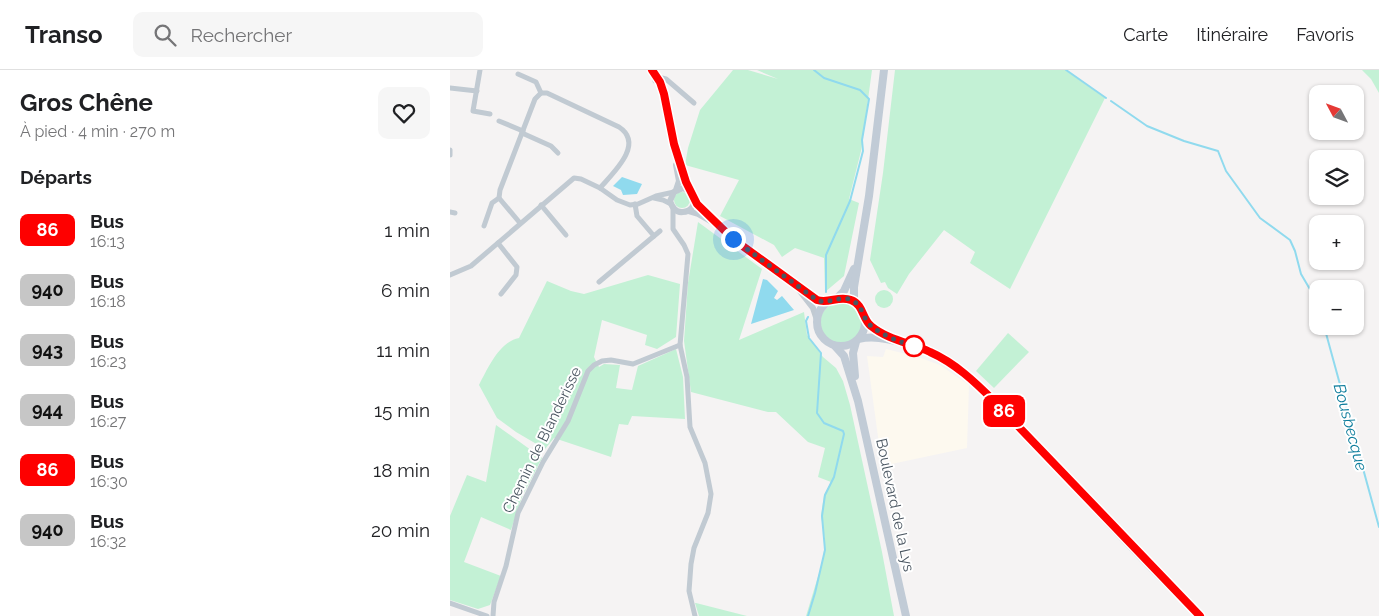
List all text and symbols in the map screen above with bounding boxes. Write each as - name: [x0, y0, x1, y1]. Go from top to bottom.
- search box: [133, 12, 483, 57]
- text: Transo: [25, 20, 103, 49]
- icon: search: [151, 21, 179, 49]
- text: Rechercher: [191, 24, 292, 46]
- text: Carte: [1123, 24, 1168, 45]
- text: Itinéraire: [1196, 24, 1268, 45]
- text: Favoris: [1296, 24, 1354, 45]
- north arrow: [1309, 85, 1364, 140]
- map controls: [1309, 85, 1364, 335]
- button: heart: [378, 87, 430, 139]
- text: Gros Chêne: [20, 88, 153, 117]
- text: À pied · 4 min · 270 m: [20, 122, 175, 141]
- button: layers: [1309, 150, 1364, 205]
- text: Départs: [20, 166, 92, 188]
- text: Bus: [90, 210, 124, 232]
- button: +: [1309, 215, 1364, 270]
- text: 86: [37, 219, 58, 240]
- text: 1 min: [384, 219, 430, 241]
- your location: [721, 227, 746, 252]
- text: 16:13: [90, 232, 125, 251]
- text: Bus: [90, 270, 124, 292]
- text: 940: [32, 279, 63, 300]
- text: 6 min: [381, 279, 430, 301]
- button: −: [1309, 280, 1364, 335]
- text: 16:18: [90, 292, 126, 311]
- text: Bus: [90, 330, 124, 352]
- unlabelled marker: [903, 335, 925, 357]
- text: 943: [32, 339, 63, 360]
- text: 11 min: [376, 339, 430, 361]
- text: 16:23: [90, 352, 126, 371]
- street label: Chemin de Blanderisse: [499, 364, 585, 516]
- water label: Bousbecque: [1330, 381, 1371, 473]
- text: Bus: [90, 390, 124, 412]
- line badge: 86: [982, 395, 1026, 427]
- text: 944: [32, 399, 63, 420]
- text: 15 min: [374, 399, 430, 421]
- text: 86: [993, 400, 1015, 421]
- text: 16:27: [90, 412, 126, 431]
- street label: Boulevard de la Lys: [872, 437, 918, 573]
- text: Bus: [90, 450, 124, 472]
- text: 86: [37, 459, 58, 480]
- text: 18 min: [373, 459, 430, 481]
- text: 16:30: [90, 472, 128, 491]
- text: Bus: [90, 510, 124, 532]
- text: 940: [32, 519, 63, 540]
- text: 20 min: [371, 519, 430, 541]
- text: 16:32: [90, 532, 126, 551]

